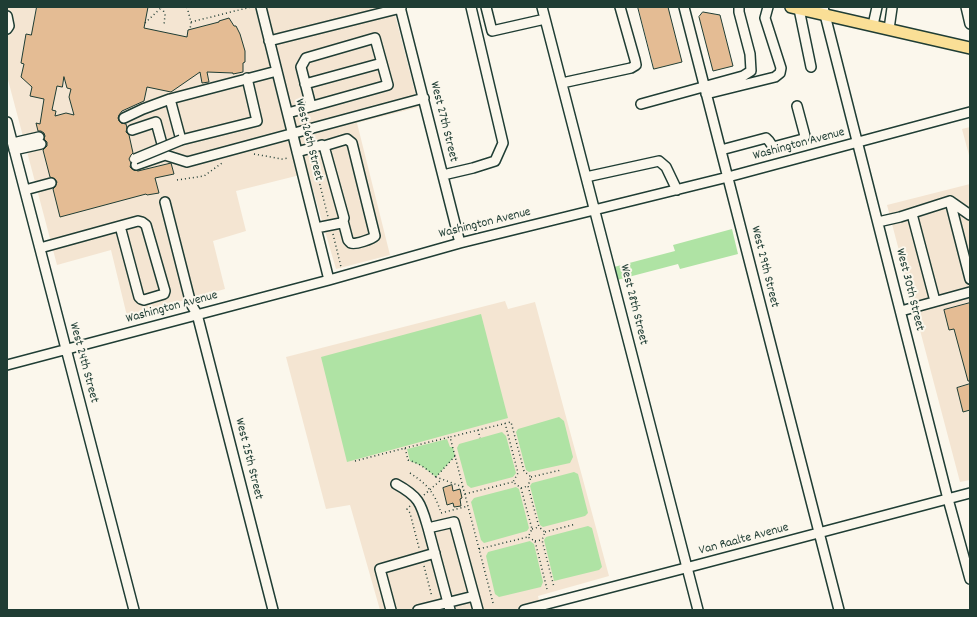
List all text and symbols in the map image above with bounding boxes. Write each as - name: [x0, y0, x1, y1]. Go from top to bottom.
- street label: West 27th Street: [425, 80, 461, 164]
- street label: West 26th Street: [290, 97, 326, 183]
- street label: Washington Avenue: [751, 125, 847, 165]
- street label: Washington Avenue: [437, 205, 533, 243]
- street label: West 29th Street: [746, 225, 782, 309]
- street label: West 30th Street: [891, 247, 927, 333]
- street label: West 28th Street: [615, 263, 651, 347]
- street label: Washington Avenue: [124, 288, 220, 328]
- street label: West 24th Street: [65, 321, 101, 405]
- street label: West 25th Street: [230, 417, 266, 501]
- street label: Van Raalte Avenue: [698, 521, 790, 559]

